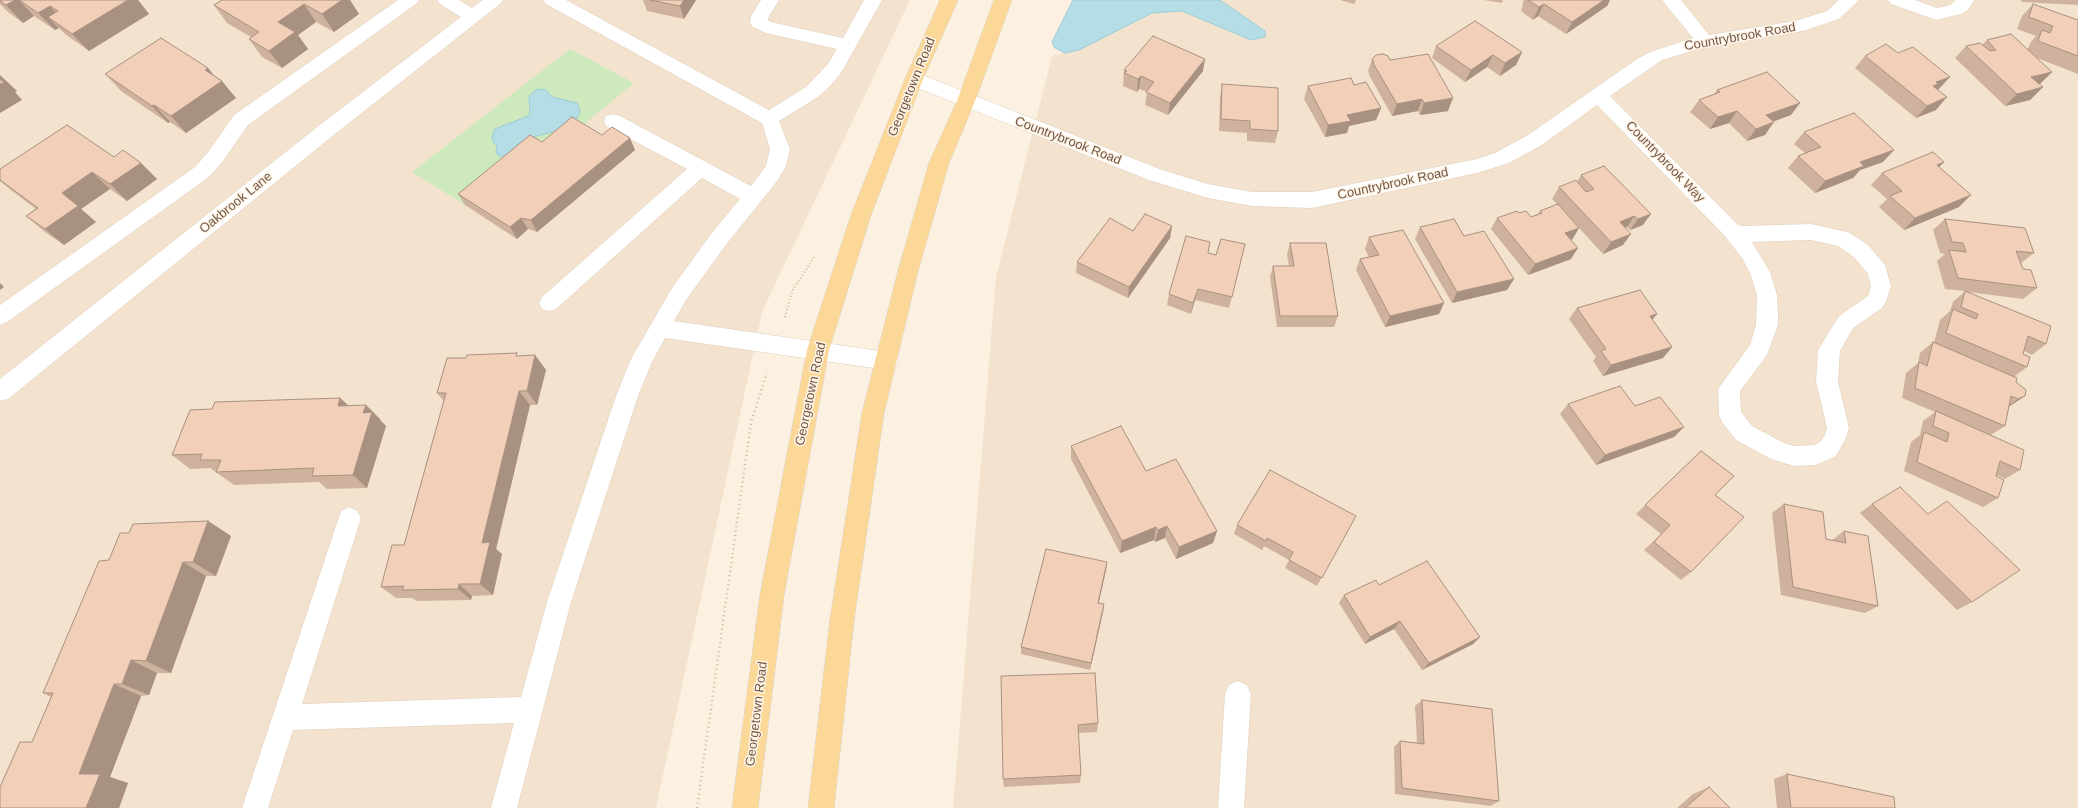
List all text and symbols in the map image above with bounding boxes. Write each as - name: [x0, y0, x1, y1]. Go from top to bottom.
- street label: Countrybrook Road: [1683, 20, 1797, 54]
- street label: Georgetown Road: [885, 35, 939, 139]
- street label: Countrybrook Road: [1013, 114, 1123, 168]
- street label: Countrybrook Way: [1622, 118, 1708, 206]
- street label: Countrybrook Road: [1336, 165, 1450, 203]
- street label: Oakbrook Lane: [197, 169, 275, 237]
- street label: Georgetown Road: [792, 341, 830, 447]
- street label: Georgetown Road: [743, 661, 771, 767]

